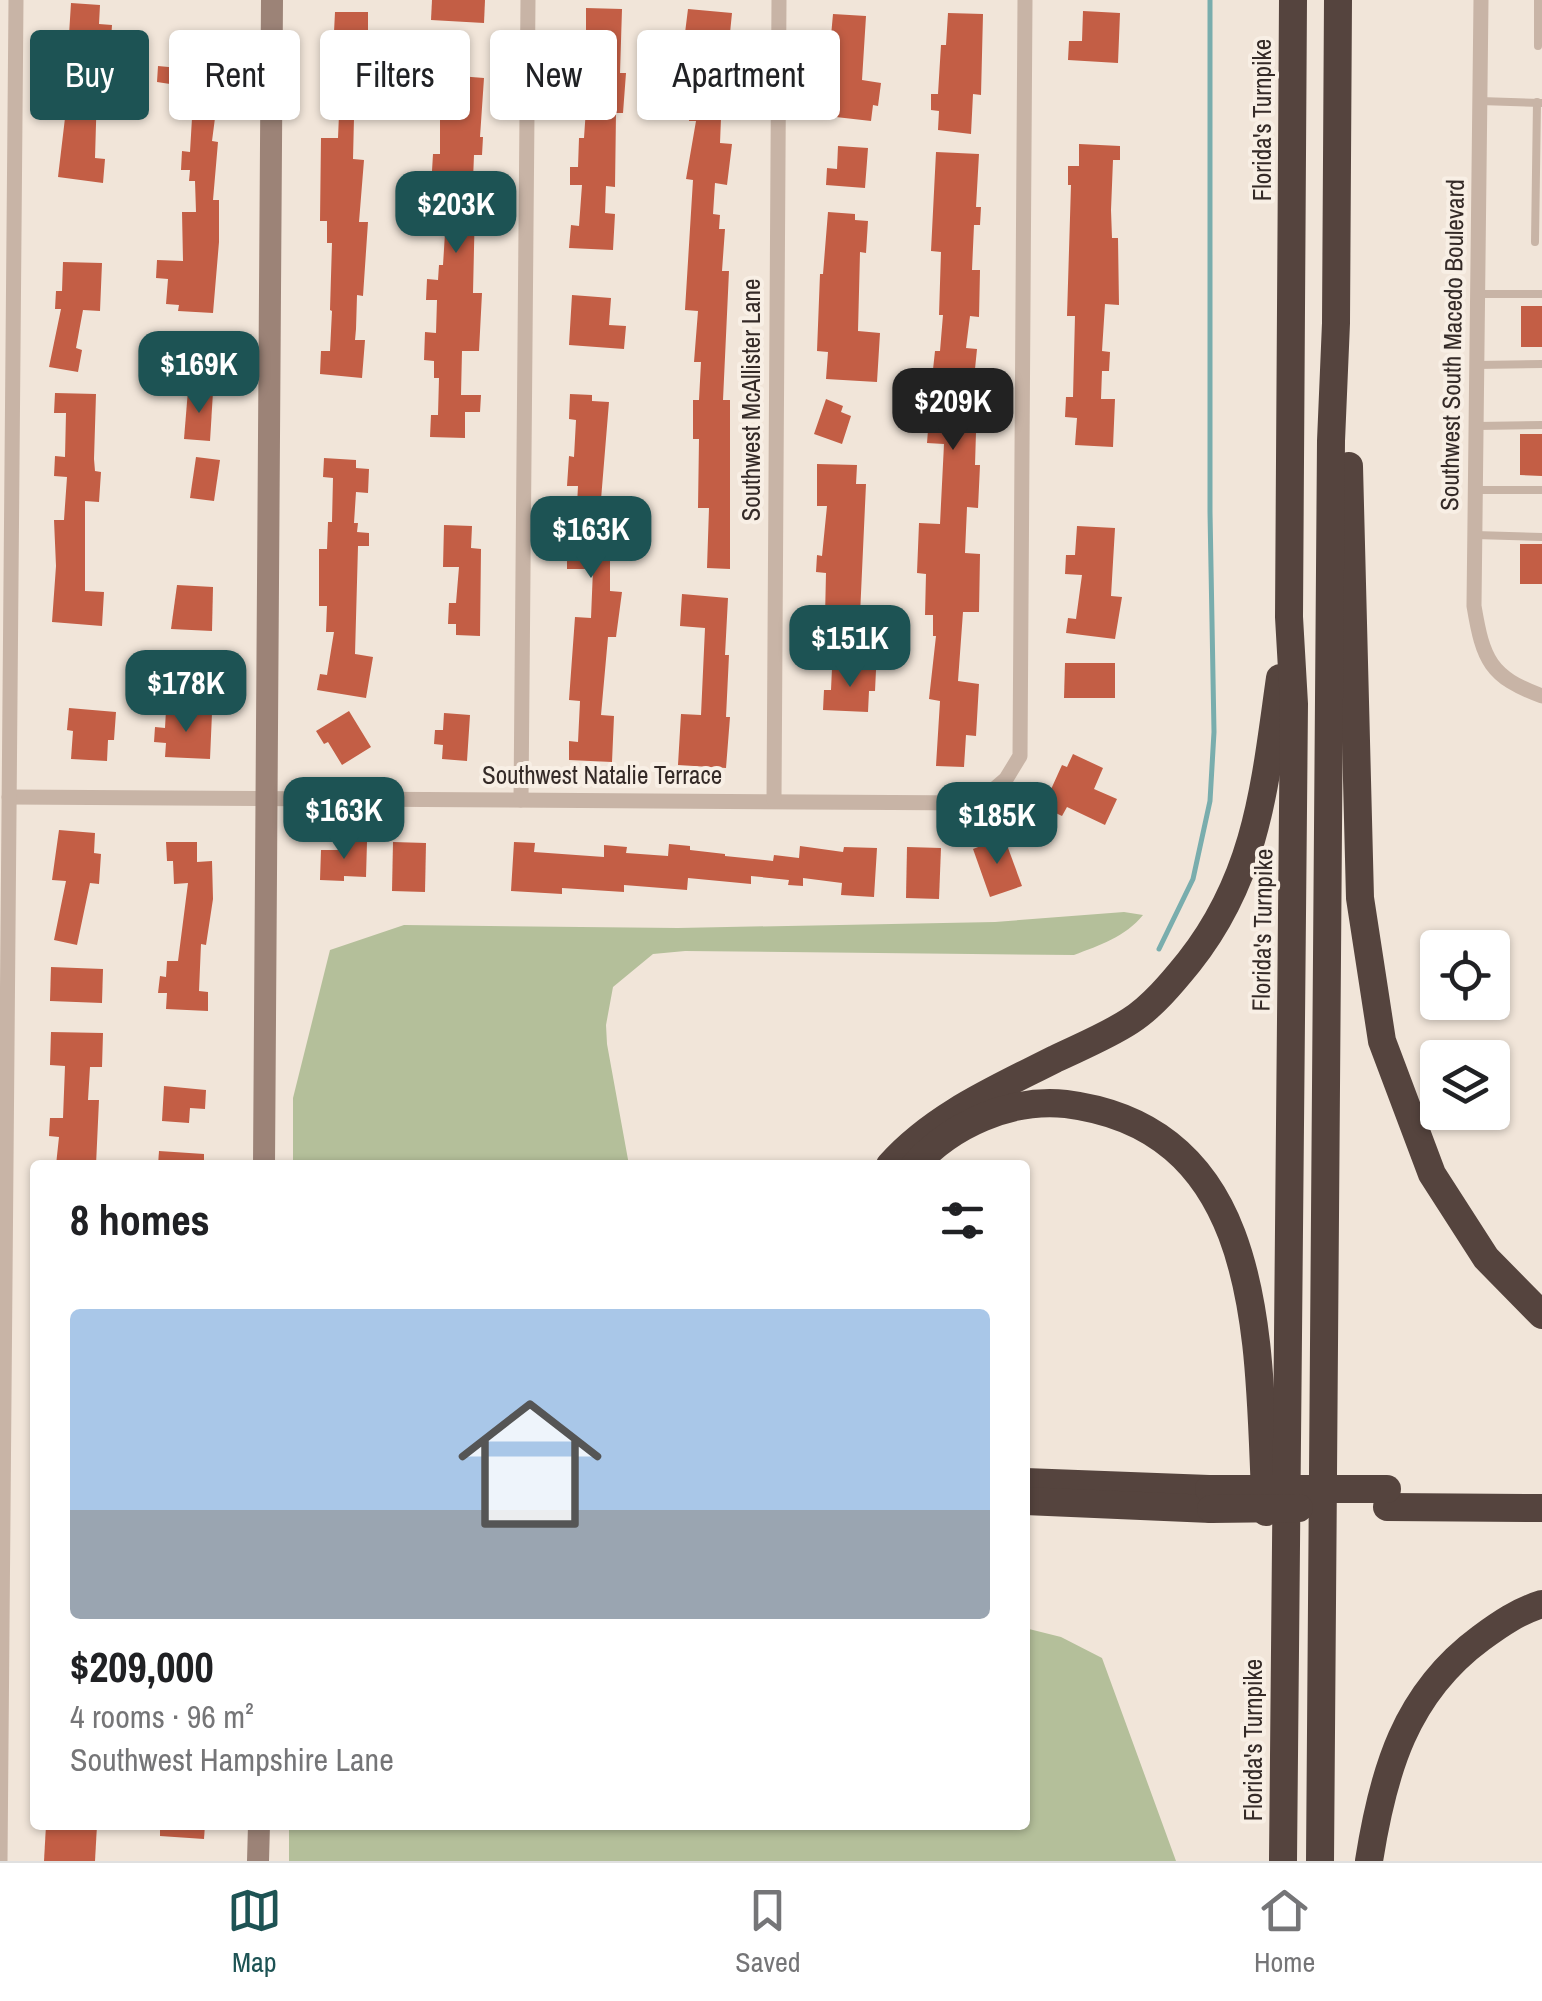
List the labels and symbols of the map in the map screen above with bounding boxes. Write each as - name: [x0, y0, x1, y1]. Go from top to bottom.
- street label: Florida's Turnpike: [1245, 39, 1279, 201]
- pin: $203K: [386, 171, 526, 256]
- street label: Southwest South Macedo Boulevard: [1432, 179, 1472, 511]
- street label: Southwest McAllister Lane: [734, 279, 768, 521]
- pin: $169K: [129, 331, 269, 416]
- pin: $209K: [883, 368, 1023, 453]
- pin: $163K: [521, 496, 661, 581]
- pin: $151K: [780, 605, 920, 690]
- pin: $178K: [116, 650, 256, 735]
- street label: Southwest Natalie Terrace: [482, 758, 722, 792]
- pin: $163K: [274, 777, 414, 862]
- pin: $185K: [927, 782, 1067, 867]
- street label: Florida's Turnpike: [1244, 848, 1280, 1012]
- street label: Florida's Turnpike: [1236, 1659, 1270, 1821]

